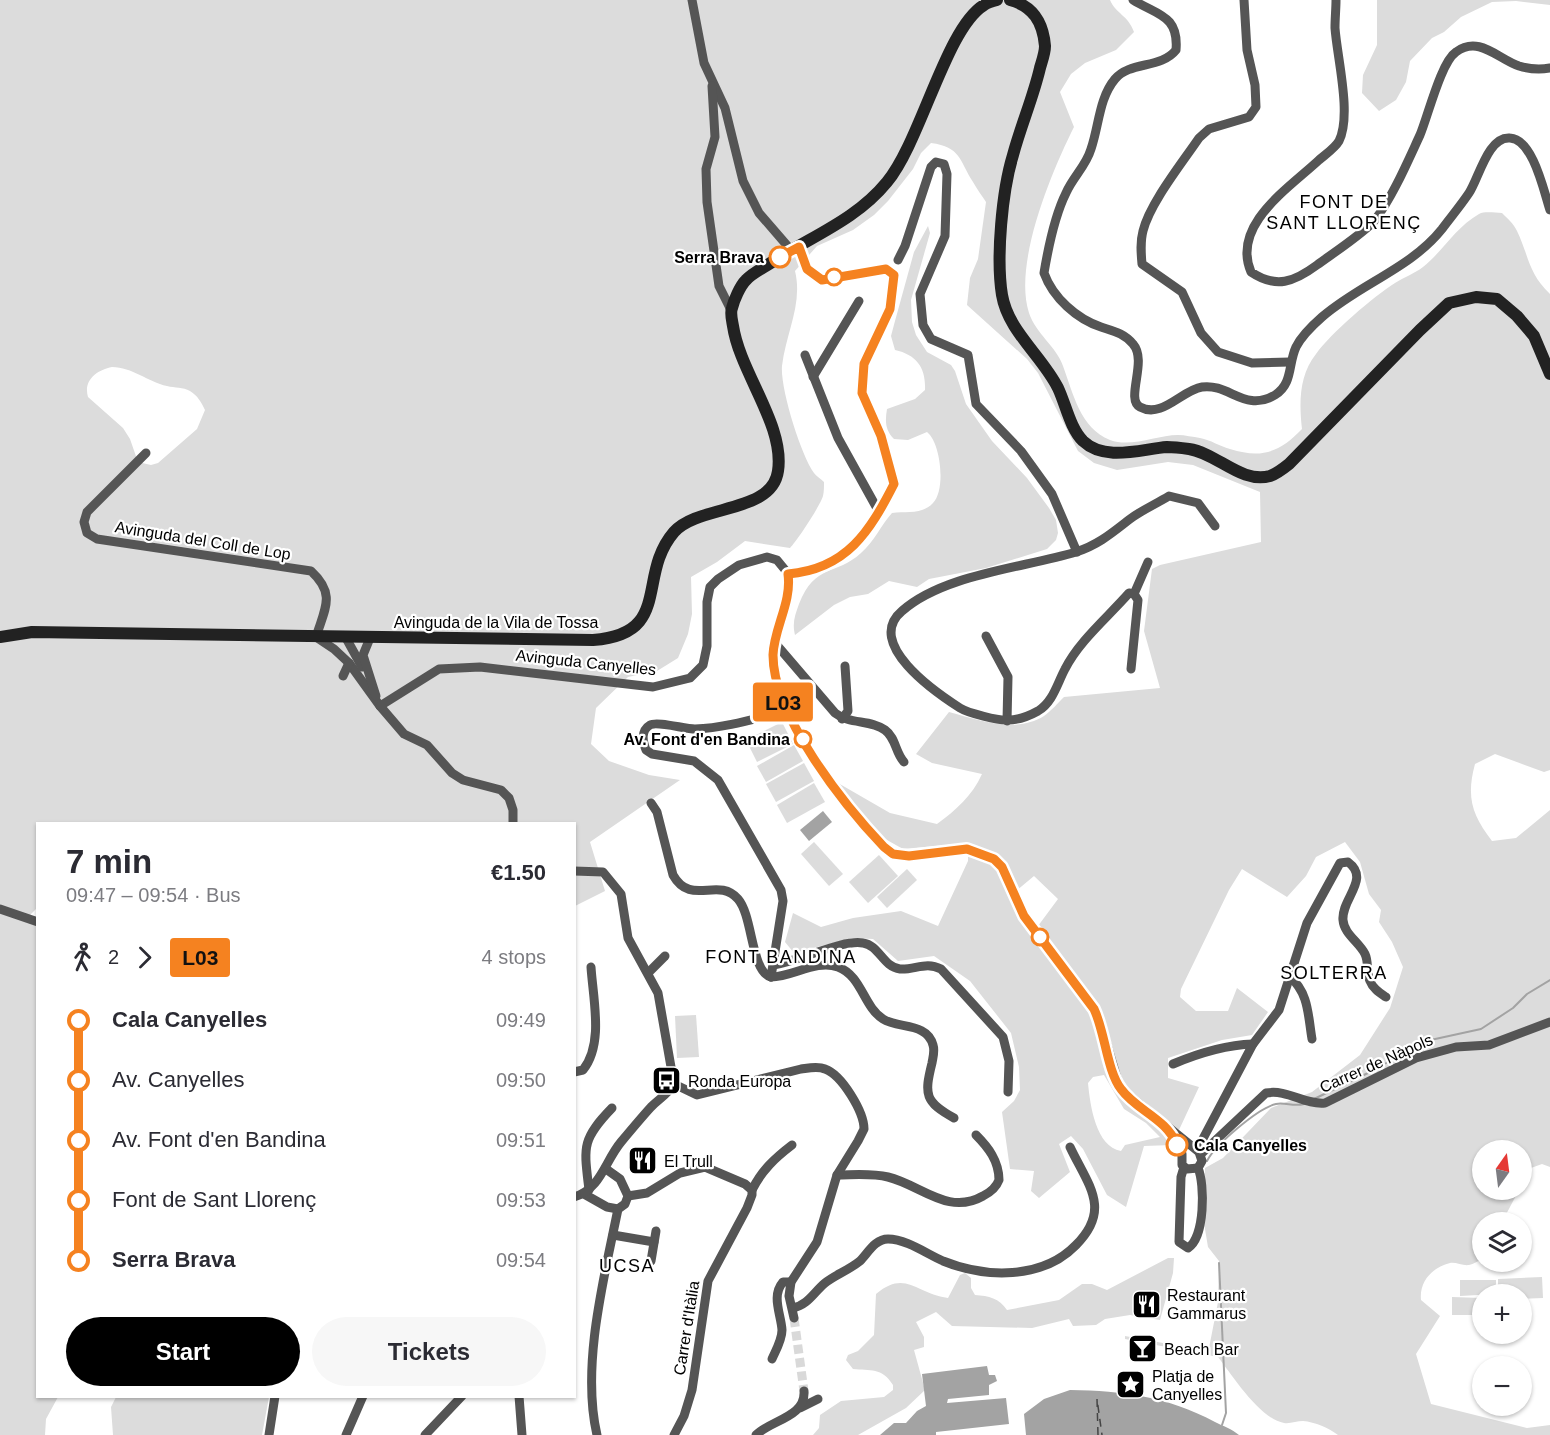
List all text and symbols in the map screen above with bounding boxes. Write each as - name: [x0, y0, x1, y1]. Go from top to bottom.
- district label: FONT DE SANT LLORENÇ: [1266, 192, 1422, 233]
- marker: Serra Brava: [769, 246, 791, 268]
- place label: Serra Brava: [674, 249, 764, 266]
- unlabelled marker: [825, 268, 843, 286]
- street label: Avinguda del Coll de Lop: [114, 518, 292, 563]
- street label: Avinguda de la Vila de Tossa: [394, 614, 598, 631]
- street label: Avinguda Canyelles: [515, 647, 657, 678]
- line badge: L03: [748, 682, 818, 722]
- text: L03: [765, 691, 801, 714]
- marker: Av. Font d'en Bandina: [794, 730, 812, 748]
- place label: Av. Font d'en Bandina: [624, 731, 790, 748]
- text: 7 min: [66, 843, 152, 880]
- text: €1.50: [491, 860, 546, 885]
- text: 09:47 – 09:54 · Bus: [66, 884, 241, 906]
- unlabelled marker: [1031, 928, 1049, 946]
- icon: walk: [66, 941, 99, 974]
- icon: forward: [128, 941, 161, 974]
- text: 2: [108, 946, 119, 968]
- text: L03: [182, 946, 218, 969]
- text: 4 stops: [482, 946, 546, 968]
- district label: FONT BANDINA: [705, 947, 857, 967]
- district label: SOLTERRA: [1280, 963, 1388, 983]
- text: Cala Canyelles: [112, 1007, 267, 1032]
- text: 09:49: [496, 1009, 546, 1031]
- street label: Carrer de Nàpols: [1317, 1031, 1435, 1096]
- bus stop icon: Ronda Europa: [651, 1065, 683, 1097]
- text: Av. Canyelles: [112, 1067, 244, 1092]
- text: 09:50: [496, 1069, 546, 1091]
- place label: Ronda Europa: [688, 1073, 791, 1090]
- text: Av. Font d'en Bandina: [112, 1127, 326, 1152]
- text: 09:51: [496, 1129, 546, 1151]
- marker: Cala Canyelles: [1166, 1134, 1188, 1156]
- place label: Cala Canyelles: [1194, 1137, 1307, 1154]
- north arrow: [1472, 1140, 1532, 1200]
- map controls: [1472, 1140, 1532, 1416]
- restaurant icon: El Trull: [627, 1145, 659, 1177]
- place label: El Trull: [664, 1153, 713, 1170]
- text: Font de Sant Llorenç: [112, 1187, 316, 1212]
- text: 09:53: [496, 1189, 546, 1211]
- button: layers: [1472, 1212, 1532, 1272]
- text: Serra Brava: [112, 1247, 236, 1272]
- text: 09:54: [496, 1249, 546, 1271]
- district label: UCSA: [599, 1256, 655, 1276]
- street label: Carrer d'Itàlia: [671, 1279, 702, 1377]
- button: +: [1472, 1284, 1532, 1344]
- place label: Restaurant Gammarus: [1167, 1287, 1246, 1322]
- restaurant icon: Restaurant Gammarus: [1130, 1288, 1162, 1320]
- button: Start: [66, 1317, 300, 1386]
- button: Tickets: [312, 1317, 546, 1386]
- bar icon: Beach Bar: [1127, 1333, 1159, 1365]
- place label: Beach Bar: [1164, 1341, 1239, 1358]
- button: −: [1472, 1356, 1532, 1416]
- place label: Platja de Canyelles: [1152, 1368, 1222, 1403]
- place icon: Platja de Canyelles: [1115, 1369, 1147, 1401]

